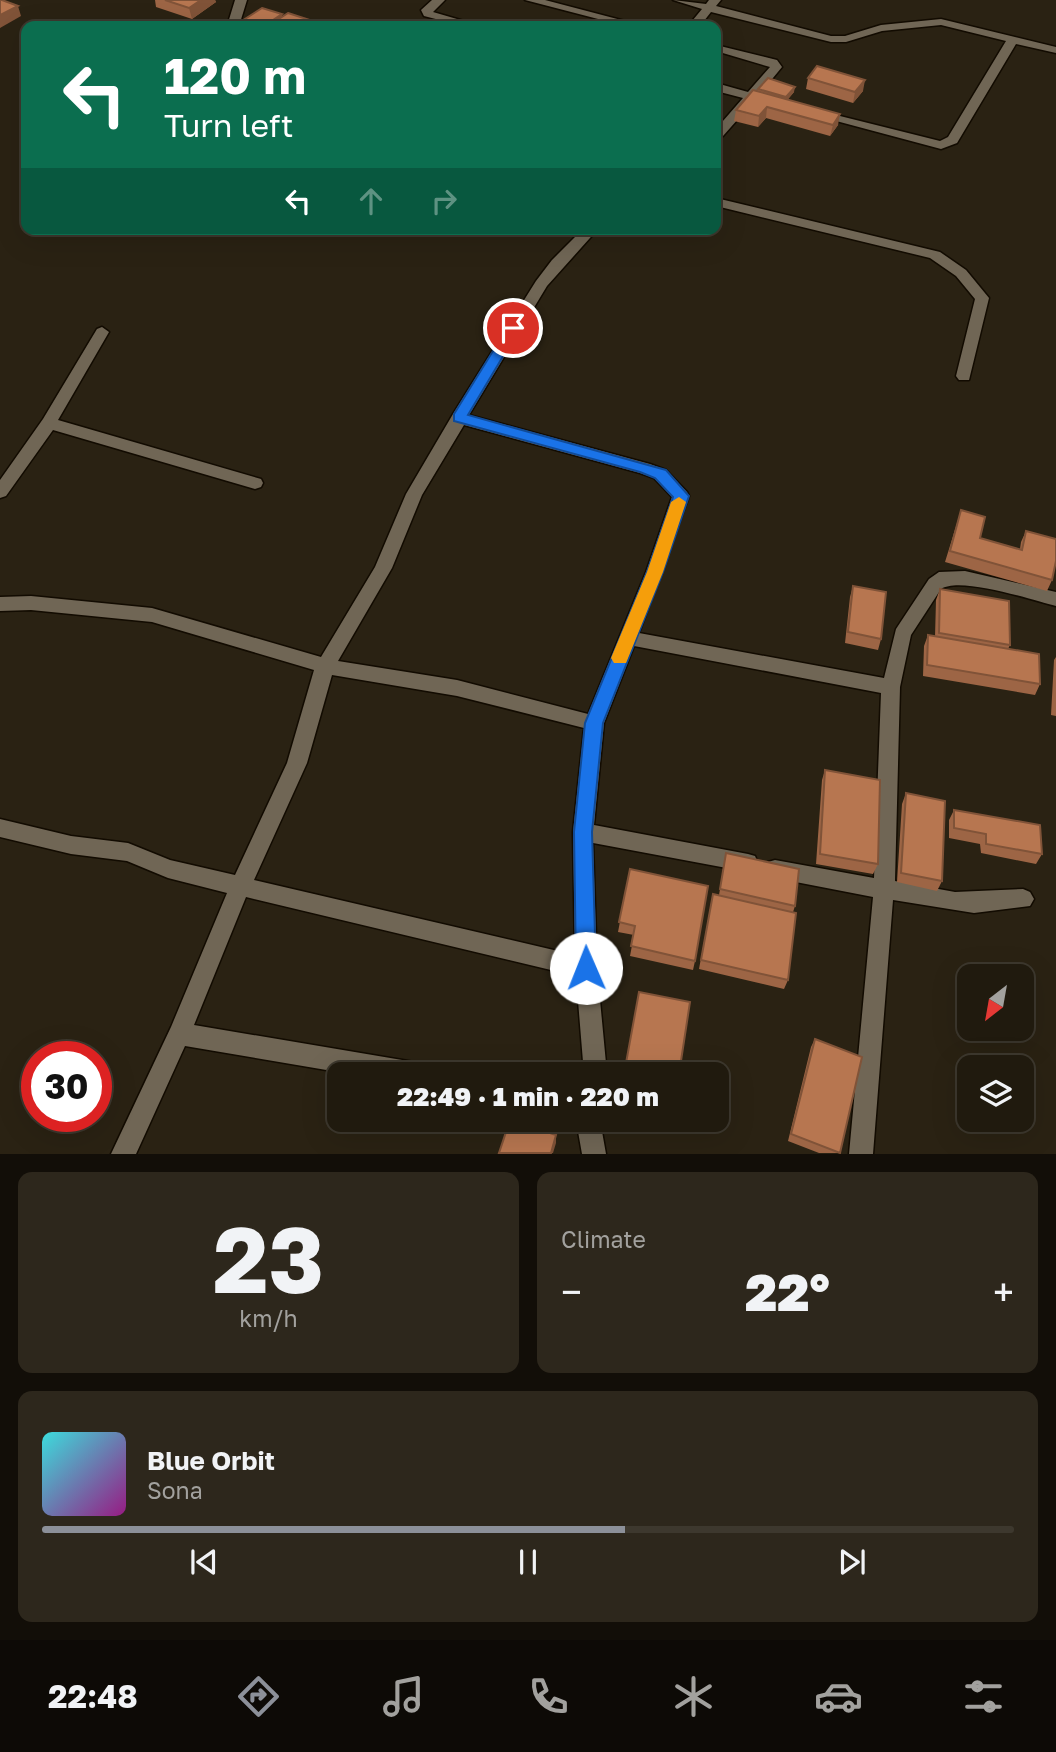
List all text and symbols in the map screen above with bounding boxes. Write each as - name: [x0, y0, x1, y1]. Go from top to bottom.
- text: 120 m: [164, 46, 306, 105]
- icon: left: [49, 49, 140, 140]
- text: Turn left: [164, 106, 293, 144]
- icon: left: [279, 182, 317, 220]
- icon: ahead: [352, 182, 390, 220]
- icon: right: [425, 182, 463, 220]
- pin: [483, 298, 543, 358]
- icon: arrive: [494, 309, 532, 347]
- position arrow: [549, 931, 623, 1005]
- north arrow: [957, 964, 1034, 1041]
- map controls: [957, 964, 1034, 1132]
- speed limit sign: 30: [21, 1041, 112, 1132]
- button: layers: [957, 1055, 1034, 1132]
- text: 22:49 · 1 min · 220 m: [397, 1081, 659, 1112]
- text: 23: [213, 1204, 324, 1313]
- text: Climate: [561, 1225, 646, 1253]
- text: 22°: [745, 1260, 830, 1322]
- text: −: [561, 1269, 582, 1314]
- text: +: [993, 1269, 1014, 1314]
- text: km/h: [239, 1304, 298, 1332]
- text: Blue Orbit: [147, 1445, 275, 1476]
- text: Sona: [147, 1476, 203, 1504]
- icon: previous: [185, 1543, 223, 1581]
- icon: pause: [509, 1543, 547, 1581]
- icon: next: [833, 1543, 871, 1581]
- icon: directions: [234, 1672, 283, 1721]
- icon: music: [379, 1672, 428, 1721]
- icon: phone: [524, 1672, 573, 1721]
- icon: climate: [669, 1672, 718, 1721]
- icon: car: [814, 1672, 863, 1721]
- icon: filters: [959, 1672, 1008, 1721]
- text: 22:48: [48, 1677, 138, 1715]

